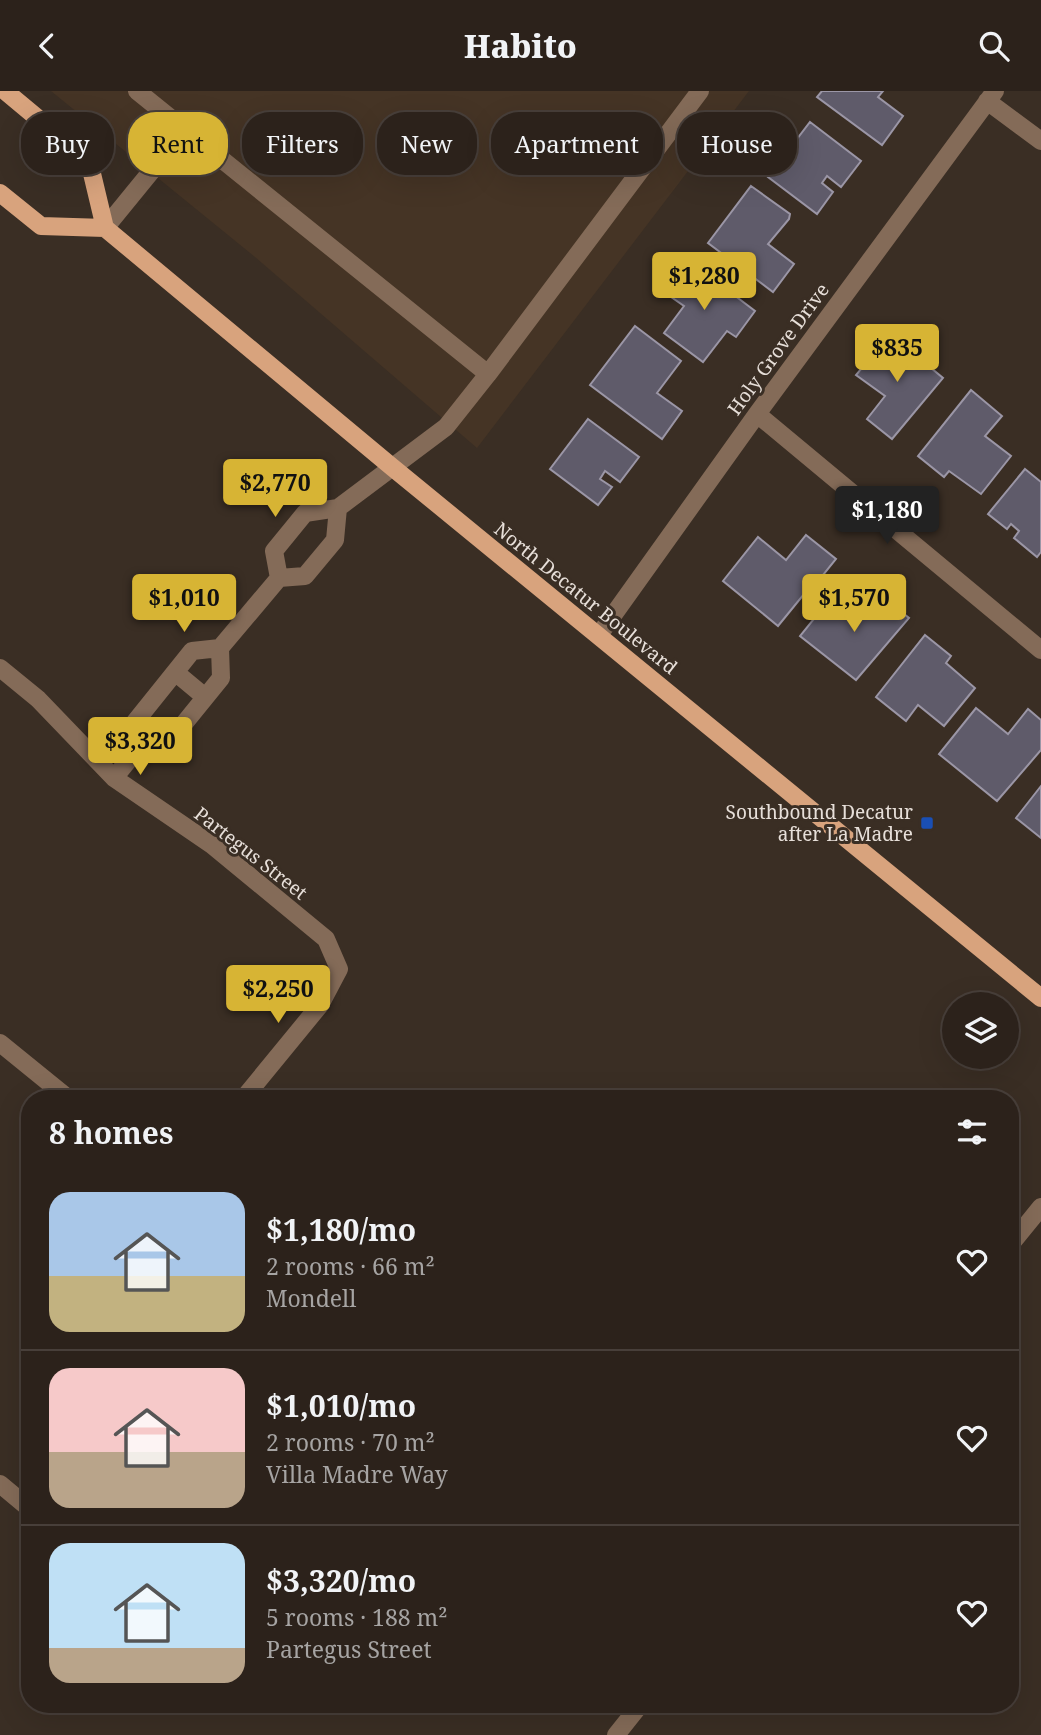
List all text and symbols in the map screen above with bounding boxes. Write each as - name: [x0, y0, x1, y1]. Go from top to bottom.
- text: Habito: [464, 24, 577, 67]
- icon: back: [28, 27, 66, 65]
- icon: search: [975, 27, 1013, 65]
- chip: Buy: [21, 112, 114, 175]
- chip: Rent: [128, 112, 228, 175]
- chip: Filters: [242, 112, 363, 175]
- chip: New: [377, 112, 477, 175]
- chip: Apartment: [491, 112, 663, 175]
- chip: House: [677, 112, 797, 175]
- pin: $1,280: [647, 253, 761, 312]
- text: $1,280: [668, 259, 740, 291]
- street label: Holy Grove Drive: [721, 278, 835, 420]
- pin: $835: [856, 324, 938, 384]
- text: $835: [871, 331, 923, 363]
- pin: $2,770: [218, 459, 332, 519]
- text: $2,770: [239, 466, 311, 498]
- pin: $1,180: [830, 487, 944, 546]
- text: $1,180: [851, 493, 923, 525]
- street label: North Decatur Boulevard: [489, 516, 683, 680]
- pin: $1,010: [127, 575, 241, 634]
- pin: $1,570: [797, 575, 911, 634]
- text: $1,010: [148, 581, 220, 613]
- text: $1,570: [818, 581, 890, 613]
- pin: $3,320: [83, 717, 197, 777]
- text: $3,320: [104, 724, 176, 756]
- place label: Southbound Decatur after La Madre: [726, 799, 913, 847]
- street label: Partegus Street: [189, 801, 313, 906]
- marker: Southbound Decatur after La Madre: [919, 815, 935, 831]
- pin: $2,250: [221, 965, 335, 1025]
- text: $2,250: [242, 972, 314, 1004]
- map controls: [942, 992, 1019, 1069]
- button: layers: [942, 992, 1019, 1069]
- text: 8 homes: [49, 1112, 173, 1153]
- icon: filters: [953, 1113, 991, 1151]
- text: $1,180/mo: [266, 1209, 416, 1250]
- icon: home: [105, 1220, 189, 1304]
- icon: heart: [953, 1243, 991, 1281]
- text: 2 rooms · 66 m²: [266, 1250, 435, 1282]
- text: Mondell: [266, 1282, 356, 1314]
- text: $1,010/mo: [266, 1385, 416, 1426]
- icon: home: [105, 1396, 189, 1480]
- icon: heart: [953, 1419, 991, 1457]
- text: 2 rooms · 70 m²: [266, 1426, 435, 1458]
- text: Villa Madre Way: [266, 1458, 448, 1490]
- text: $3,320/mo: [266, 1560, 416, 1601]
- icon: home: [105, 1571, 189, 1655]
- icon: heart: [953, 1594, 991, 1632]
- text: 5 rooms · 188 m²: [266, 1601, 448, 1633]
- text: Partegus Street: [266, 1633, 432, 1665]

